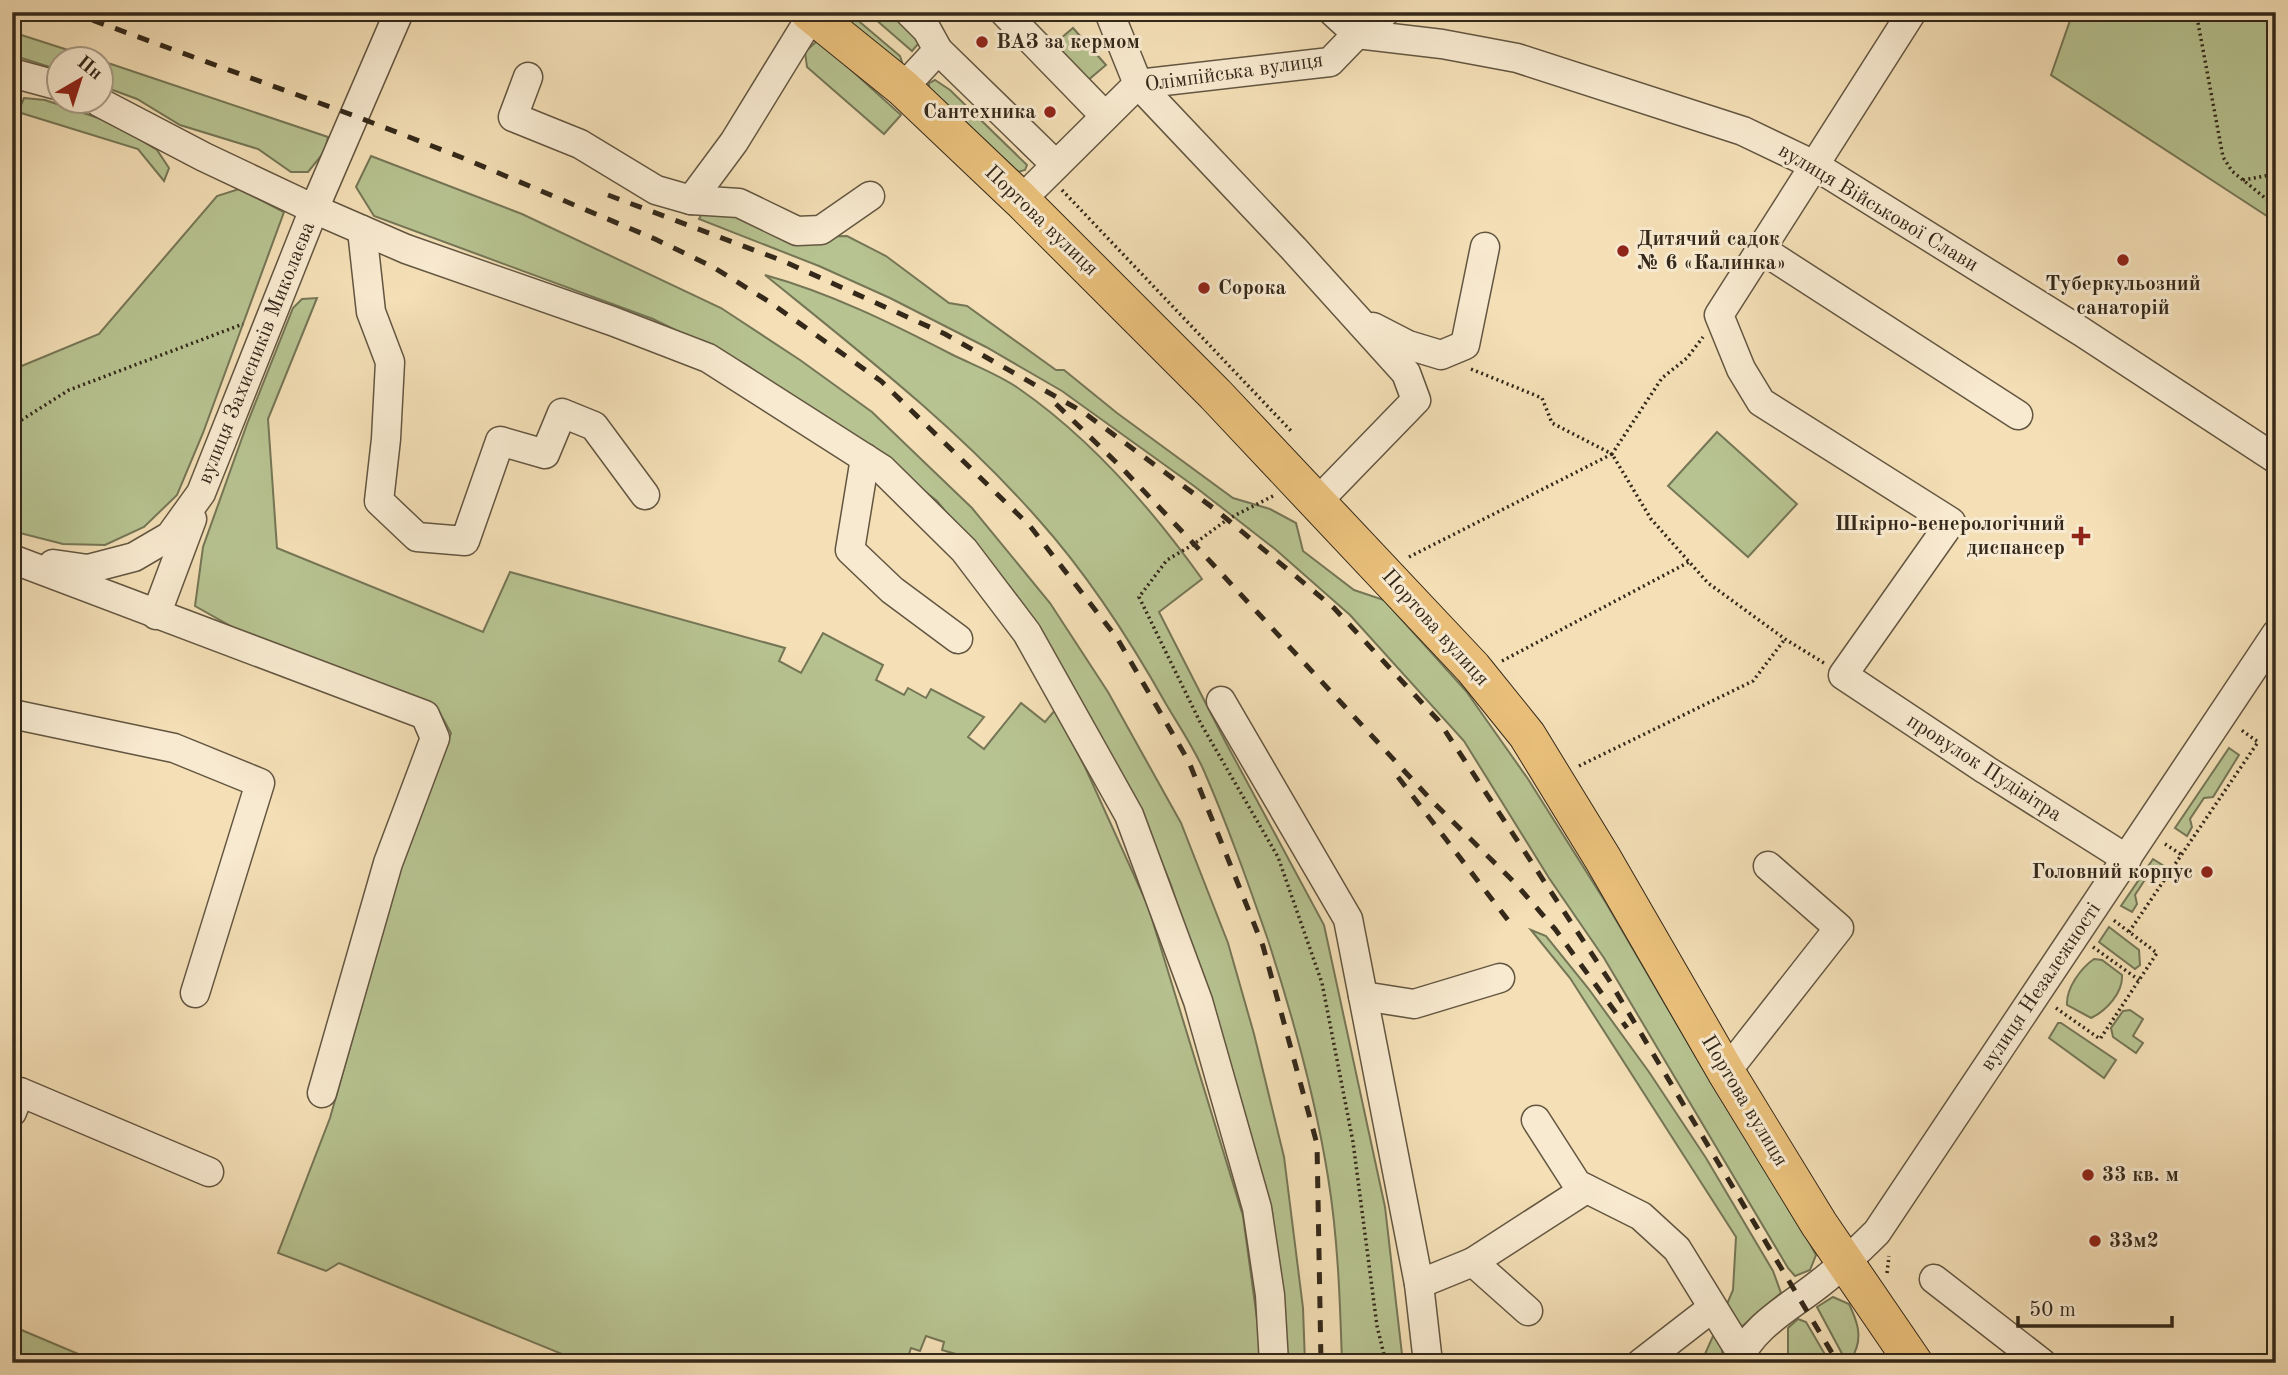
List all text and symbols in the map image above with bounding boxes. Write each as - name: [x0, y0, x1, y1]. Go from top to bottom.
- place label: ВАЗ за кермом: [996, 32, 1140, 53]
- marker: ВАЗ за кермом: [974, 34, 990, 50]
- north arrow: [46, 46, 116, 116]
- street label: Олімпійська вулиця: [1144, 50, 1325, 96]
- text: Пн: [73, 53, 105, 84]
- place label: Сантехника: [923, 102, 1036, 123]
- marker: Сантехника: [1042, 104, 1058, 120]
- street label: вулиця Військової Слави: [1774, 140, 1982, 276]
- street label: Портова вулиця: [980, 162, 1102, 280]
- street label: вулиця Захисників Миколаєва: [195, 219, 319, 487]
- place label: Дитячий садок № 6 «Калинка»: [1637, 229, 1786, 274]
- marker: Дитячий садок № 6 «Калинка»: [1615, 243, 1631, 259]
- marker: Туберкульозний санаторій: [2115, 252, 2131, 268]
- place label: Туберкульозний санаторій: [2045, 274, 2201, 319]
- place label: Сорока: [1218, 278, 1286, 299]
- marker: Сорока: [1196, 280, 1212, 296]
- place label: Шкірно-венерологічний диспансер: [1835, 514, 2065, 559]
- marker: Шкірно-венерологічний диспансер: [2071, 526, 2091, 546]
- street label: Портова вулиця: [1377, 566, 1493, 690]
- street label: провулок Пудівітра: [1903, 710, 2065, 826]
- place label: Головний корпус: [2032, 862, 2193, 883]
- marker: Головний корпус: [2199, 864, 2215, 880]
- street label: вулиця Незалежності: [1977, 899, 2105, 1075]
- street label: Портова вулиця: [1697, 1032, 1791, 1170]
- place label: 33 кв. м: [2102, 1165, 2179, 1186]
- marker: 33 кв. м: [2080, 1167, 2096, 1183]
- place label: 33м2: [2109, 1231, 2159, 1252]
- marker: 33м2: [2087, 1233, 2103, 1249]
- scale bar: [2018, 1284, 2172, 1328]
- text: 50 m: [2029, 1300, 2076, 1321]

